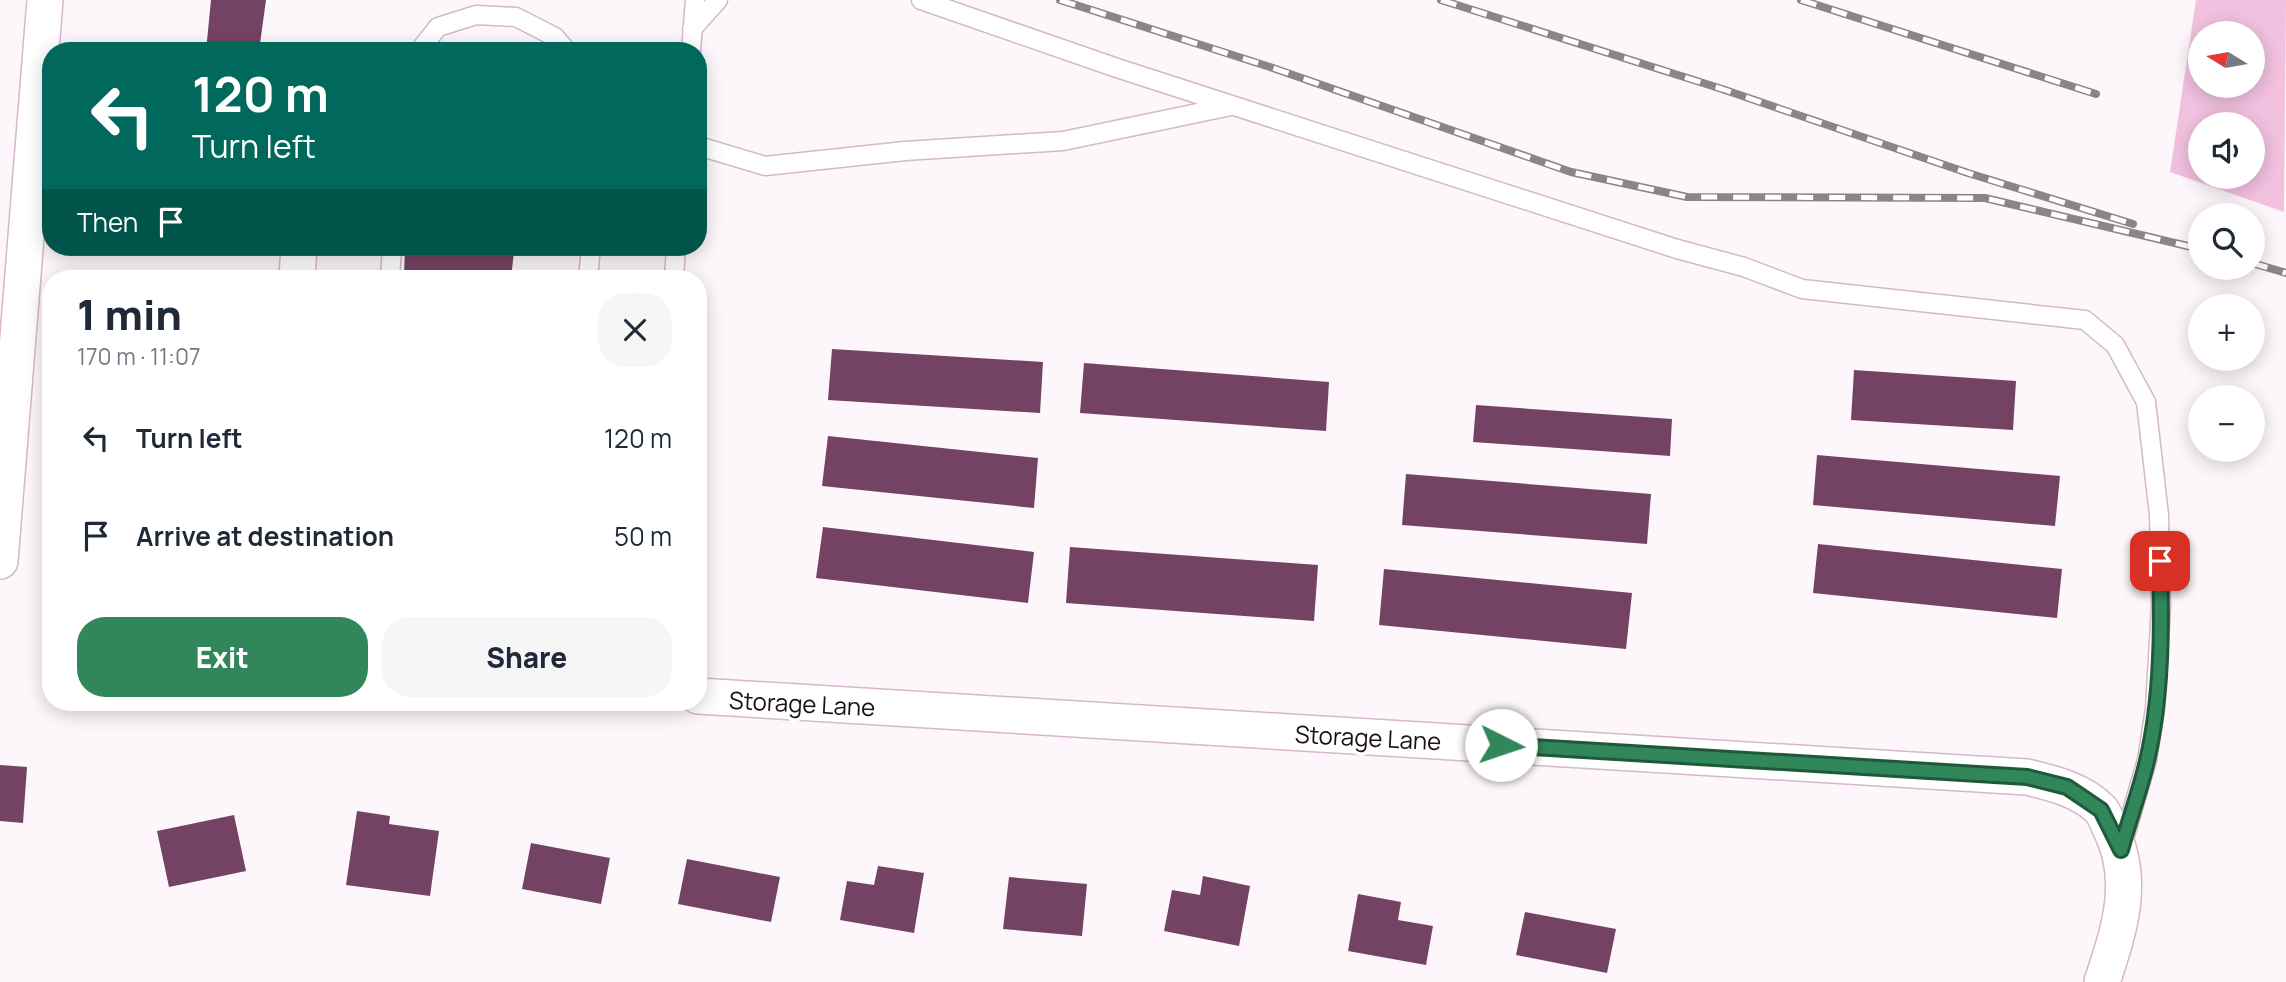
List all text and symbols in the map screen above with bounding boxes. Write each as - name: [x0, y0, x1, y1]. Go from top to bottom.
- north arrow: [2188, 21, 2264, 98]
- map controls: [2188, 21, 2265, 462]
- text: 120 m: [192, 60, 329, 127]
- icon: left: [77, 70, 168, 161]
- button: sound: [2188, 112, 2265, 189]
- text: Turn left: [192, 124, 316, 168]
- icon: arrive: [152, 203, 190, 241]
- button: search: [2188, 203, 2265, 280]
- text: Then: [77, 204, 138, 240]
- text: 1 min: [77, 285, 182, 343]
- button: close: [598, 293, 672, 367]
- button: +: [2188, 294, 2265, 371]
- text: 170 m · 11:07: [77, 340, 200, 372]
- button: −: [2188, 385, 2265, 462]
- icon: left: [77, 419, 115, 457]
- text: Turn left: [136, 420, 243, 456]
- text: 120 m: [604, 420, 672, 456]
- icon: arrive: [77, 517, 115, 555]
- text: Arrive at destination: [136, 518, 394, 554]
- text: 50 m: [614, 518, 672, 554]
- pin: [2130, 531, 2190, 591]
- icon: arrive: [2141, 542, 2179, 580]
- button: Exit: [77, 617, 368, 697]
- button: Share: [382, 617, 672, 697]
- street label: Storage Lane: [728, 683, 876, 723]
- position arrow: [1464, 708, 1538, 782]
- street label: Storage Lane: [1294, 717, 1442, 757]

